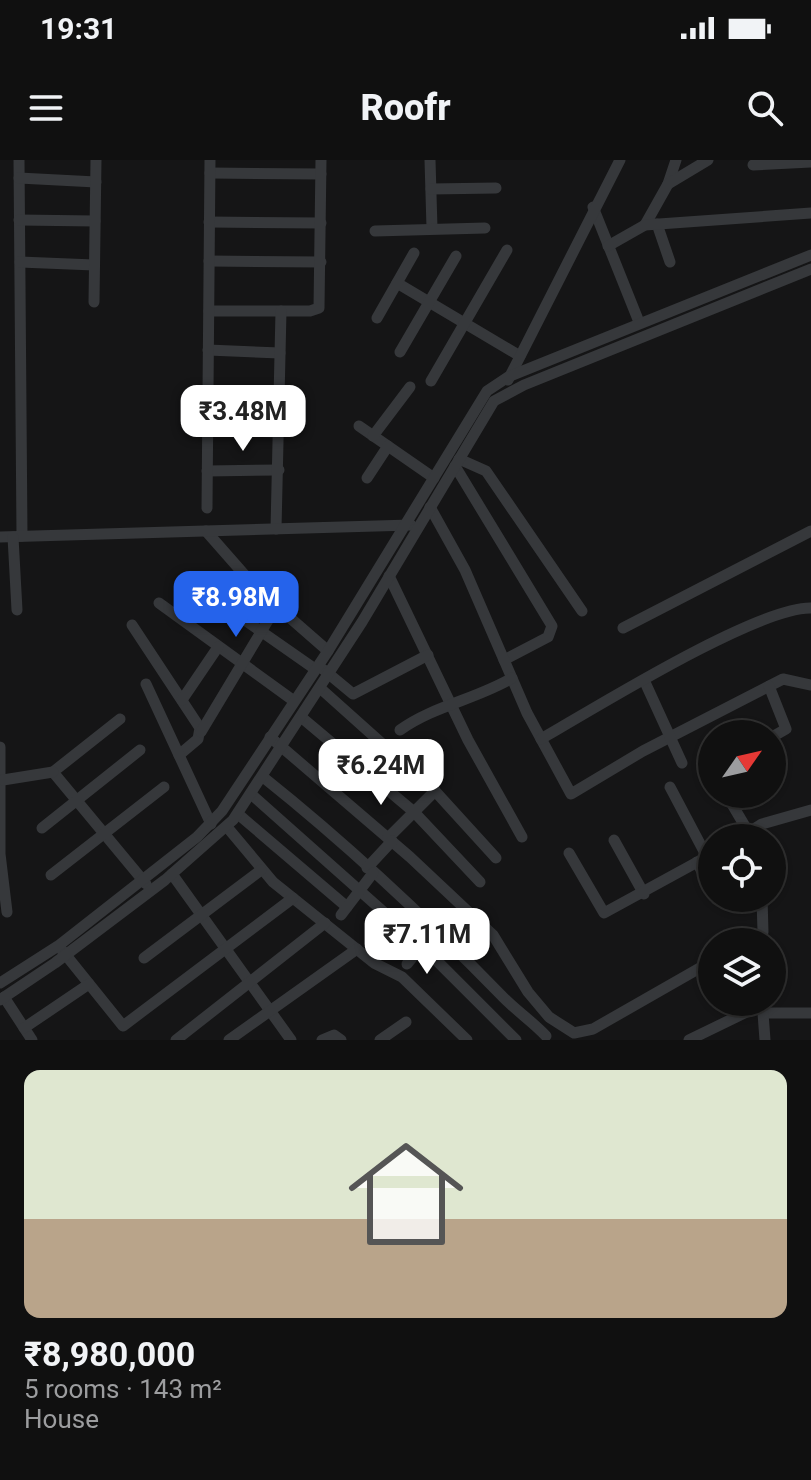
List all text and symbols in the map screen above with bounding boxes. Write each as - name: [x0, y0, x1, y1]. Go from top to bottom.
- text: 19:31: [40, 11, 117, 46]
- icon: menu: [24, 86, 68, 130]
- icon: search: [743, 86, 787, 130]
- text: Roofr: [360, 87, 451, 129]
- pin: ₹3.48M: [178, 385, 308, 453]
- text: ₹3.48M: [199, 396, 287, 426]
- pin: ₹8.98M: [171, 571, 301, 639]
- text: ₹8.98M: [192, 582, 280, 612]
- north arrow: [698, 720, 786, 808]
- map controls: [698, 720, 786, 1016]
- pin: ₹6.24M: [316, 739, 446, 807]
- text: ₹6.24M: [337, 750, 425, 780]
- button: locate: [698, 824, 786, 912]
- pin: ₹7.11M: [362, 908, 492, 976]
- text: ₹7.11M: [383, 919, 471, 949]
- button: layers: [698, 928, 786, 1016]
- icon: home: [334, 1122, 478, 1266]
- text: ₹8,980,000: [24, 1334, 195, 1374]
- text: 5 rooms · 143 m²: [24, 1374, 222, 1404]
- text: House: [24, 1404, 99, 1434]

